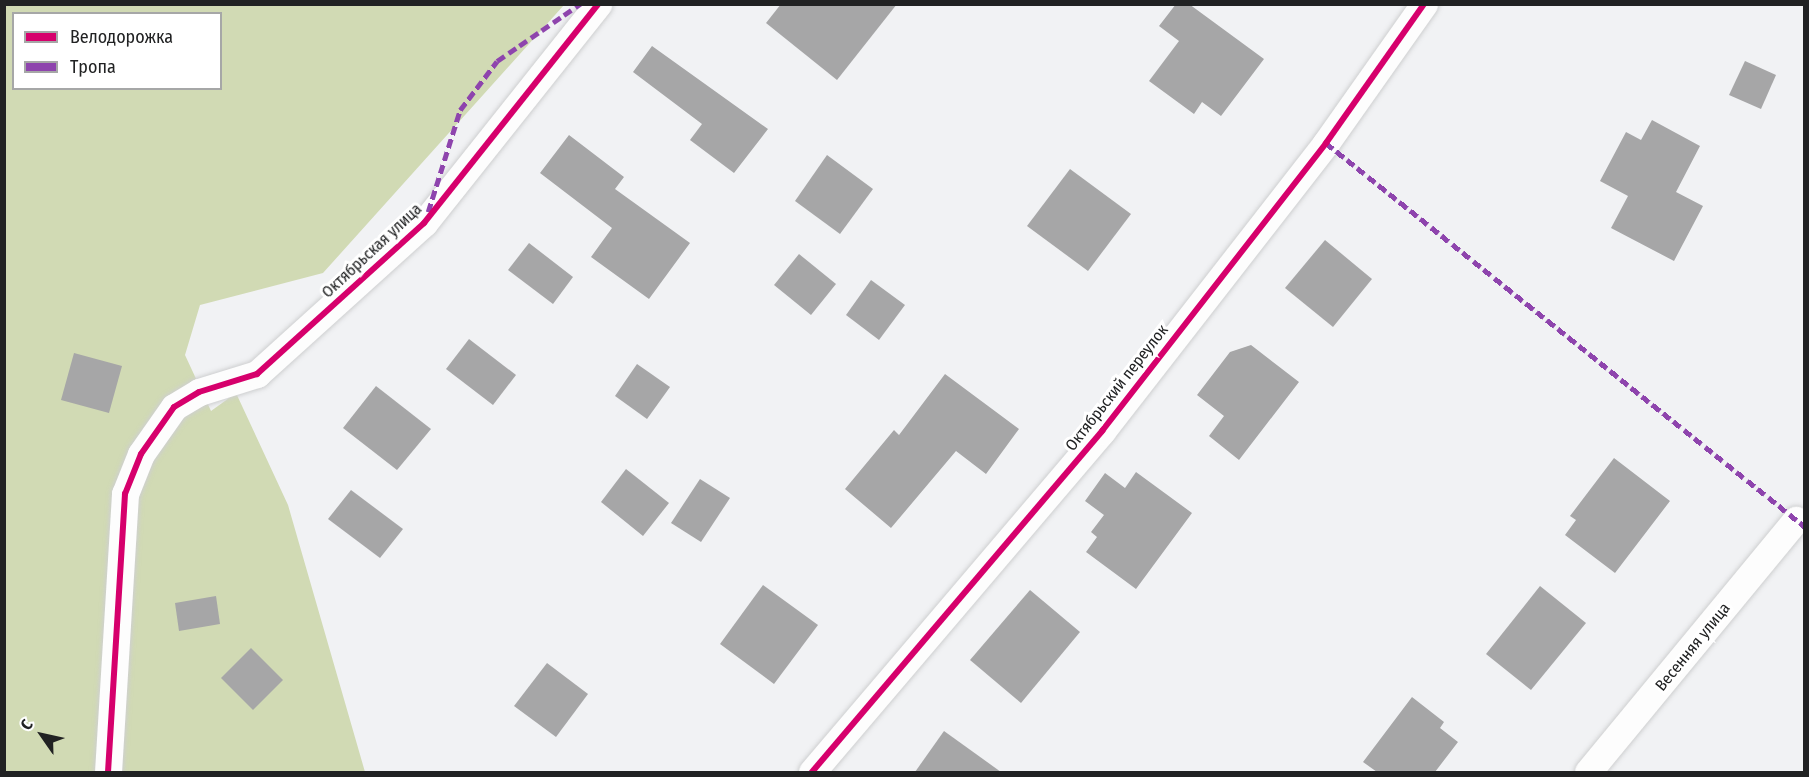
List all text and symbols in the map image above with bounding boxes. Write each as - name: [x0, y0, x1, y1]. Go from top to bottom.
- legend: [12, 12, 222, 90]
- text: Велодорожка: [70, 26, 173, 48]
- text: Тропа: [70, 56, 116, 78]
- street label: Октябрьская улица: [318, 200, 426, 302]
- street label: Октябрьский переулок: [1062, 321, 1172, 455]
- street label: Весенняя улица: [1652, 599, 1734, 695]
- north arrow: [12, 705, 72, 765]
- text: С: [16, 716, 37, 733]

